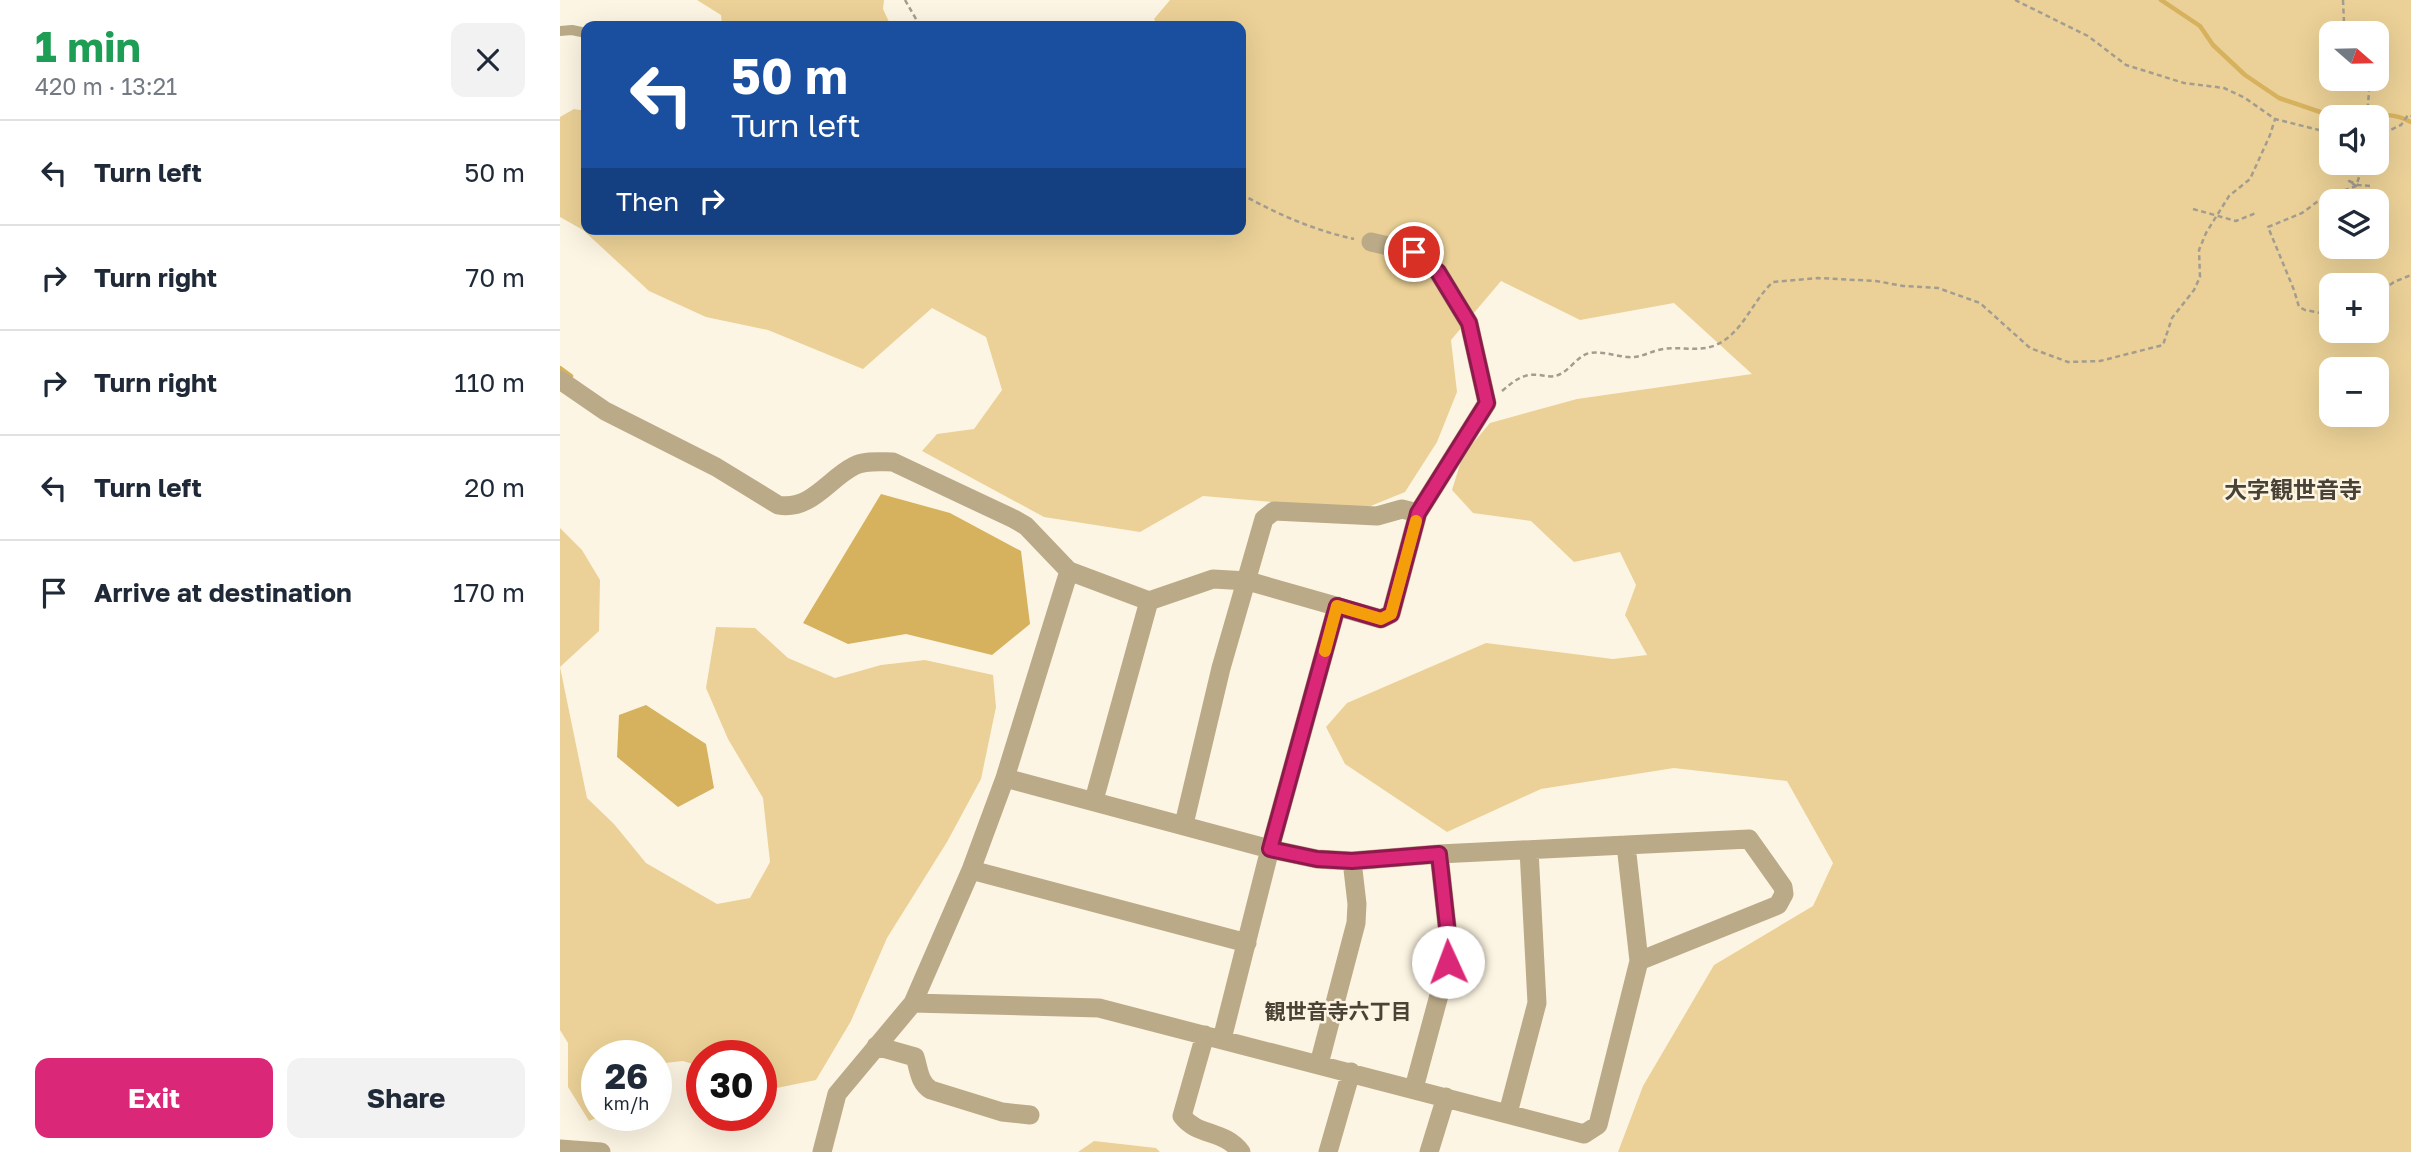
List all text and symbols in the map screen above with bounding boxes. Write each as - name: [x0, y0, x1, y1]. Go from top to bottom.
- text: 1 min: [35, 21, 141, 71]
- north arrow: [2319, 21, 2389, 91]
- map controls: [2319, 21, 2389, 427]
- button: close: [451, 23, 525, 97]
- text: 50 m: [731, 46, 848, 105]
- icon: left: [616, 49, 707, 140]
- text: 420 m · 13:21: [35, 72, 177, 100]
- button: sound: [2319, 105, 2389, 175]
- text: Turn left: [731, 106, 860, 144]
- icon: left: [35, 154, 73, 192]
- text: Turn left: [94, 157, 202, 188]
- text: 50 m: [464, 157, 525, 188]
- icon: right: [693, 182, 731, 220]
- text: Then: [616, 186, 679, 217]
- button: layers: [2319, 189, 2389, 259]
- pin: [1384, 222, 1444, 282]
- icon: arrive: [1395, 233, 1433, 271]
- icon: right: [35, 259, 73, 297]
- text: Turn right: [94, 262, 217, 293]
- text: 70 m: [466, 262, 525, 293]
- button: +: [2319, 273, 2389, 343]
- button: −: [2319, 357, 2389, 427]
- icon: right: [35, 364, 73, 402]
- text: Turn right: [94, 367, 217, 398]
- text: 110 m: [454, 367, 525, 398]
- icon: left: [35, 469, 73, 507]
- text: Turn left: [94, 472, 202, 503]
- text: 20 m: [464, 472, 525, 503]
- district label: 大字観世音寺: [2224, 475, 2362, 503]
- icon: arrive: [35, 574, 73, 612]
- text: Arrive at destination: [94, 577, 352, 608]
- text: 170 m: [453, 577, 525, 608]
- position arrow: [1411, 925, 1485, 999]
- district label: 観世音寺六丁目: [1265, 998, 1412, 1024]
- speed limit sign: 30: [686, 1040, 777, 1131]
- text: 26: [605, 1055, 648, 1097]
- button: Exit: [35, 1058, 273, 1138]
- button: Share: [287, 1058, 525, 1138]
- text: km/h: [604, 1092, 649, 1114]

